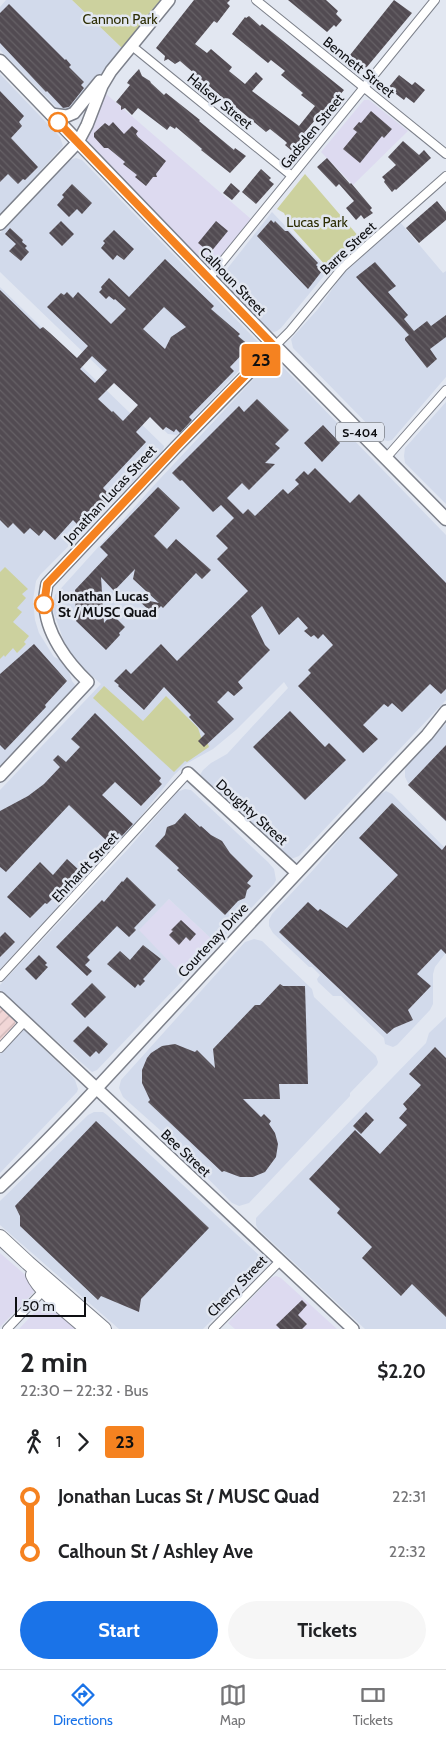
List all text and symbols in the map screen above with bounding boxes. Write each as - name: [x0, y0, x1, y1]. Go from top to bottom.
- park label: Cannon Park: [83, 10, 158, 28]
- street label: Bennett Street: [320, 33, 399, 102]
- street label: Halsey Street: [184, 69, 257, 133]
- street label: Gadsden Street: [276, 90, 348, 172]
- unlabelled marker: [48, 112, 68, 132]
- park label: Lucas Park: [286, 213, 348, 231]
- street label: Barre Street: [316, 217, 380, 278]
- street label: Calhoun Street: [196, 243, 270, 319]
- line badge: 23: [238, 344, 284, 376]
- text: 23: [251, 349, 271, 371]
- road number: S-404: [336, 422, 384, 442]
- street label: Jonathan Lucas Street: [59, 441, 160, 548]
- place label: Jonathan Lucas St / MUSC Quad: [57, 587, 157, 621]
- marker: Jonathan Lucas St / MUSC Quad: [34, 594, 54, 614]
- street label: Doughty Street: [212, 775, 292, 849]
- street label: Ehrhardt Street: [48, 828, 122, 906]
- street label: Courtenay Drive: [174, 899, 252, 981]
- street label: Bee Street: [157, 1125, 215, 1181]
- street label: Cherry Street: [203, 1251, 271, 1320]
- scale bar: [15, 1294, 86, 1317]
- text: 50 m: [22, 1297, 55, 1315]
- text: 2 min: [20, 1345, 88, 1379]
- text: $2.20: [377, 1360, 426, 1383]
- text: 22:30 – 22:32 · Bus: [20, 1381, 148, 1400]
- icon: walk: [20, 1428, 48, 1456]
- icon: forward: [69, 1428, 97, 1456]
- text: 23: [115, 1431, 134, 1453]
- text: 1: [56, 1432, 61, 1451]
- text: Jonathan Lucas St / MUSC Quad: [58, 1485, 319, 1508]
- text: 22:31: [392, 1487, 426, 1506]
- text: Calhoun St / Ashley Ave: [58, 1540, 253, 1563]
- text: 22:32: [389, 1542, 426, 1561]
- button: Start: [20, 1601, 218, 1659]
- button: Tickets: [228, 1601, 426, 1659]
- tab: Directions: [53, 1681, 113, 1729]
- tab: Map: [219, 1681, 247, 1729]
- tab: Tickets: [353, 1681, 393, 1729]

